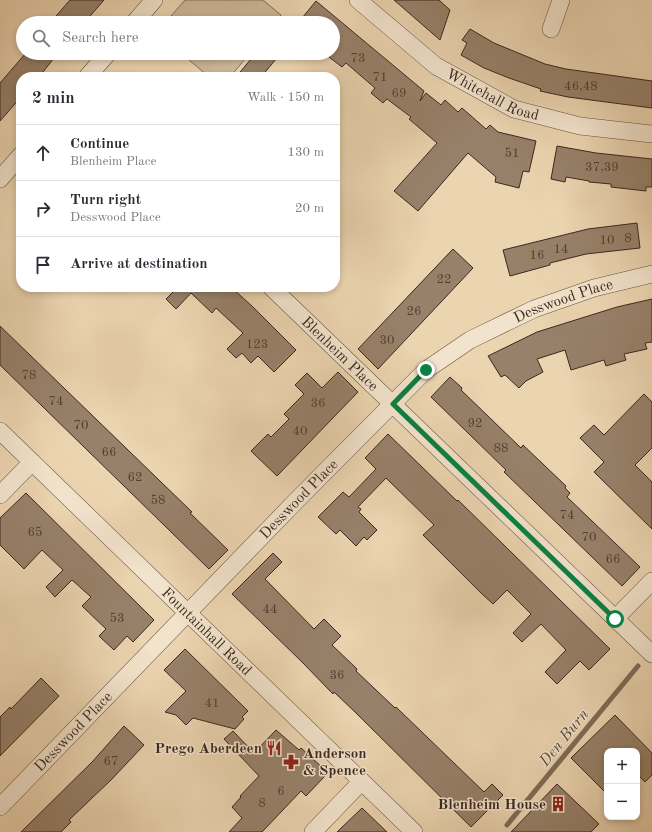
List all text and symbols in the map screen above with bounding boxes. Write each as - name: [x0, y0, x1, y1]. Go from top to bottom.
- search box: [16, 16, 340, 60]
- icon: search: [30, 27, 52, 49]
- text: Search here: [62, 31, 139, 46]
- house number: 73: [350, 52, 366, 65]
- street label: Whitehall Road: [443, 67, 541, 124]
- house number: 71: [372, 71, 388, 84]
- house number: 46,48: [564, 80, 598, 93]
- house number: 69: [391, 87, 407, 100]
- text: 2 min: [32, 90, 75, 107]
- text: Walk · 150 m: [247, 91, 324, 104]
- text: Continue: [70, 137, 129, 152]
- icon: ahead: [32, 142, 54, 164]
- text: 130 m: [287, 146, 324, 159]
- house number: 51: [504, 147, 520, 160]
- text: Blenheim Place: [70, 155, 156, 168]
- house number: 37,39: [585, 161, 619, 174]
- text: Turn right: [70, 193, 141, 208]
- icon: right: [32, 198, 54, 220]
- text: 20 m: [295, 202, 324, 215]
- text: Desswood Place: [70, 211, 161, 224]
- house number: 8: [624, 232, 632, 245]
- house number: 10: [599, 234, 615, 247]
- house number: 14: [553, 243, 569, 256]
- house number: 16: [529, 249, 545, 262]
- icon: arrive: [32, 254, 54, 276]
- text: Arrive at destination: [70, 257, 208, 272]
- house number: 22: [436, 273, 452, 286]
- street label: Desswood Place: [512, 278, 615, 327]
- house number: 26: [406, 305, 422, 318]
- street label: Blenheim Place: [298, 315, 380, 395]
- house number: 30: [379, 334, 395, 347]
- house number: 123: [246, 338, 268, 351]
- route end: [417, 361, 435, 379]
- house number: 78: [21, 369, 37, 382]
- house number: 74: [48, 395, 64, 408]
- house number: 36: [310, 397, 326, 410]
- house number: 92: [467, 417, 483, 430]
- house number: 70: [73, 419, 89, 432]
- house number: 40: [292, 425, 308, 438]
- house number: 88: [493, 442, 509, 455]
- house number: 66: [101, 446, 117, 459]
- street label: Desswood Place: [258, 457, 342, 542]
- house number: 62: [127, 471, 143, 484]
- house number: 58: [150, 494, 166, 507]
- house number: 74: [559, 509, 575, 522]
- house number: 65: [27, 526, 43, 539]
- house number: 70: [581, 531, 597, 544]
- house number: 66: [605, 553, 621, 566]
- street label: Fountainhall Road: [158, 586, 254, 679]
- house number: 44: [262, 603, 278, 616]
- route start: [606, 610, 624, 628]
- house number: 53: [109, 612, 125, 625]
- house number: 36: [329, 669, 345, 682]
- street label: Desswood Place: [32, 690, 116, 775]
- house number: 41: [204, 697, 220, 710]
- water label: Den Burn: [536, 707, 592, 771]
- restaurant icon: Prego Aberdeen: [265, 739, 283, 757]
- place label: Prego Aberdeen: [154, 742, 262, 757]
- place label: Anderson & Spence: [303, 747, 367, 779]
- map controls: [604, 748, 640, 820]
- button: +: [604, 748, 640, 784]
- pharmacy icon: Anderson & Spence: [282, 753, 300, 771]
- house number: 67: [103, 755, 119, 768]
- button: −: [604, 784, 640, 820]
- house number: 6: [277, 785, 285, 798]
- building icon: Blenheim House: [549, 795, 567, 813]
- house number: 8: [258, 797, 266, 810]
- place label: Blenheim House: [437, 798, 546, 813]

